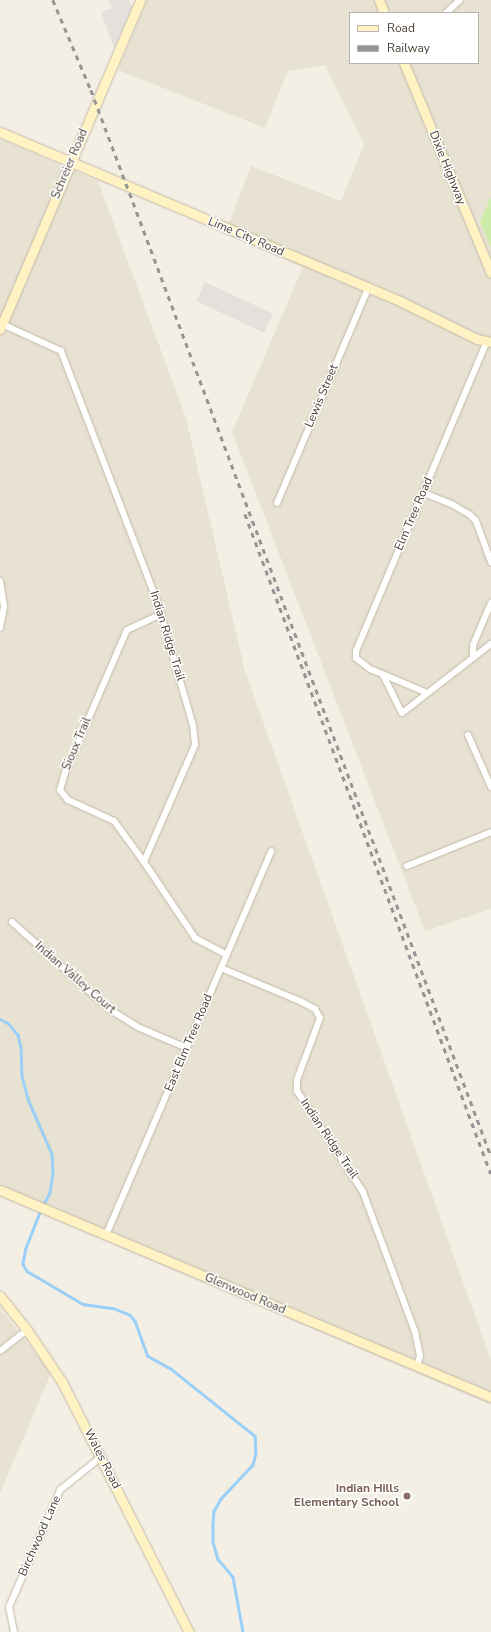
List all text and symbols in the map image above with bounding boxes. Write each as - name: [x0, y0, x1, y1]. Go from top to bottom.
- legend: [349, 12, 479, 64]
- text: Road: [387, 20, 415, 36]
- text: Railway: [387, 40, 430, 56]
- street label: Schreier Road: [49, 127, 91, 201]
- street label: Dixie Highway: [426, 129, 468, 207]
- street label: Lime City Road: [206, 214, 286, 260]
- street label: Lewis Street: [302, 362, 342, 430]
- street label: Elm Tree Road: [392, 475, 436, 553]
- street label: Indian Ridge Trail: [146, 589, 188, 683]
- street label: Sioux Trail: [59, 715, 95, 773]
- street label: Indian Valley Court: [32, 939, 118, 1017]
- street label: East Elm Tree Road: [162, 992, 216, 1094]
- street label: Indian Ridge Trail: [297, 1096, 361, 1182]
- street label: Glenwood Road: [202, 1270, 288, 1318]
- street label: Wales Road: [81, 1427, 123, 1491]
- place label: Indian Hills Elementary School: [294, 1482, 399, 1510]
- marker: Indian Hills Elementary School: [402, 1491, 412, 1501]
- street label: Birchwood Lane: [16, 1493, 64, 1579]

